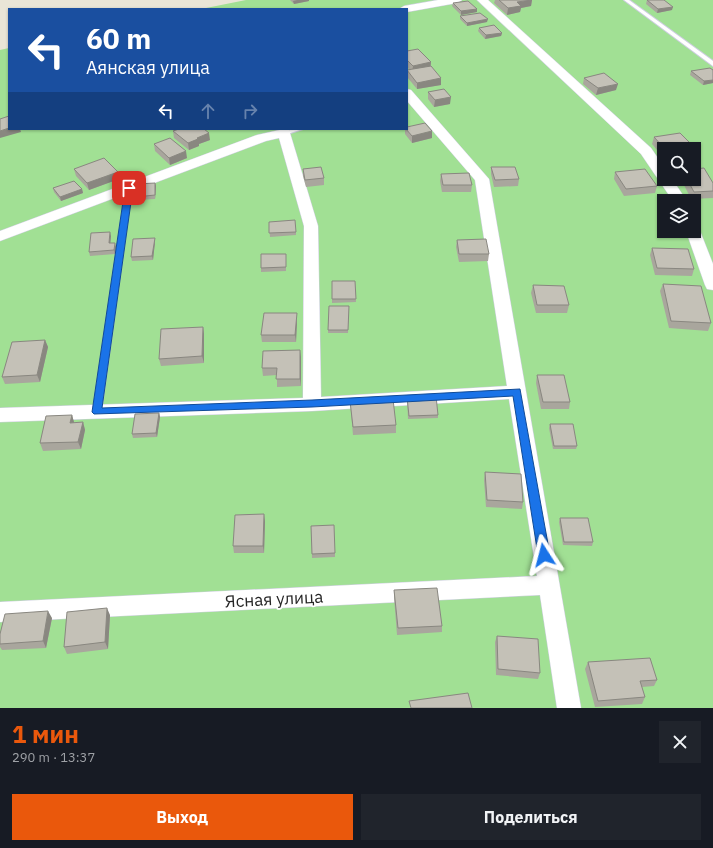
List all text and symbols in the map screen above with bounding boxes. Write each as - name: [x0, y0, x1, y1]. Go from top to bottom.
- text: 60 m: [86, 20, 151, 57]
- icon: left: [20, 24, 72, 76]
- text: Аянская улица: [86, 56, 210, 79]
- icon: left: [155, 100, 177, 122]
- icon: ahead: [197, 100, 219, 122]
- icon: right: [239, 100, 261, 122]
- map controls: [657, 142, 701, 238]
- button: search: [657, 142, 701, 186]
- pin: [112, 171, 146, 205]
- icon: arrive: [118, 177, 140, 199]
- button: layers: [657, 194, 701, 238]
- position arrow: [523, 534, 565, 576]
- street label: Ясная улица: [224, 585, 324, 613]
- text: 1 мин: [12, 718, 79, 750]
- button: close: [659, 721, 701, 763]
- text: 290 m · 13:37: [12, 749, 95, 766]
- button: Выход: [12, 794, 353, 840]
- button: Поделиться: [361, 794, 701, 840]

